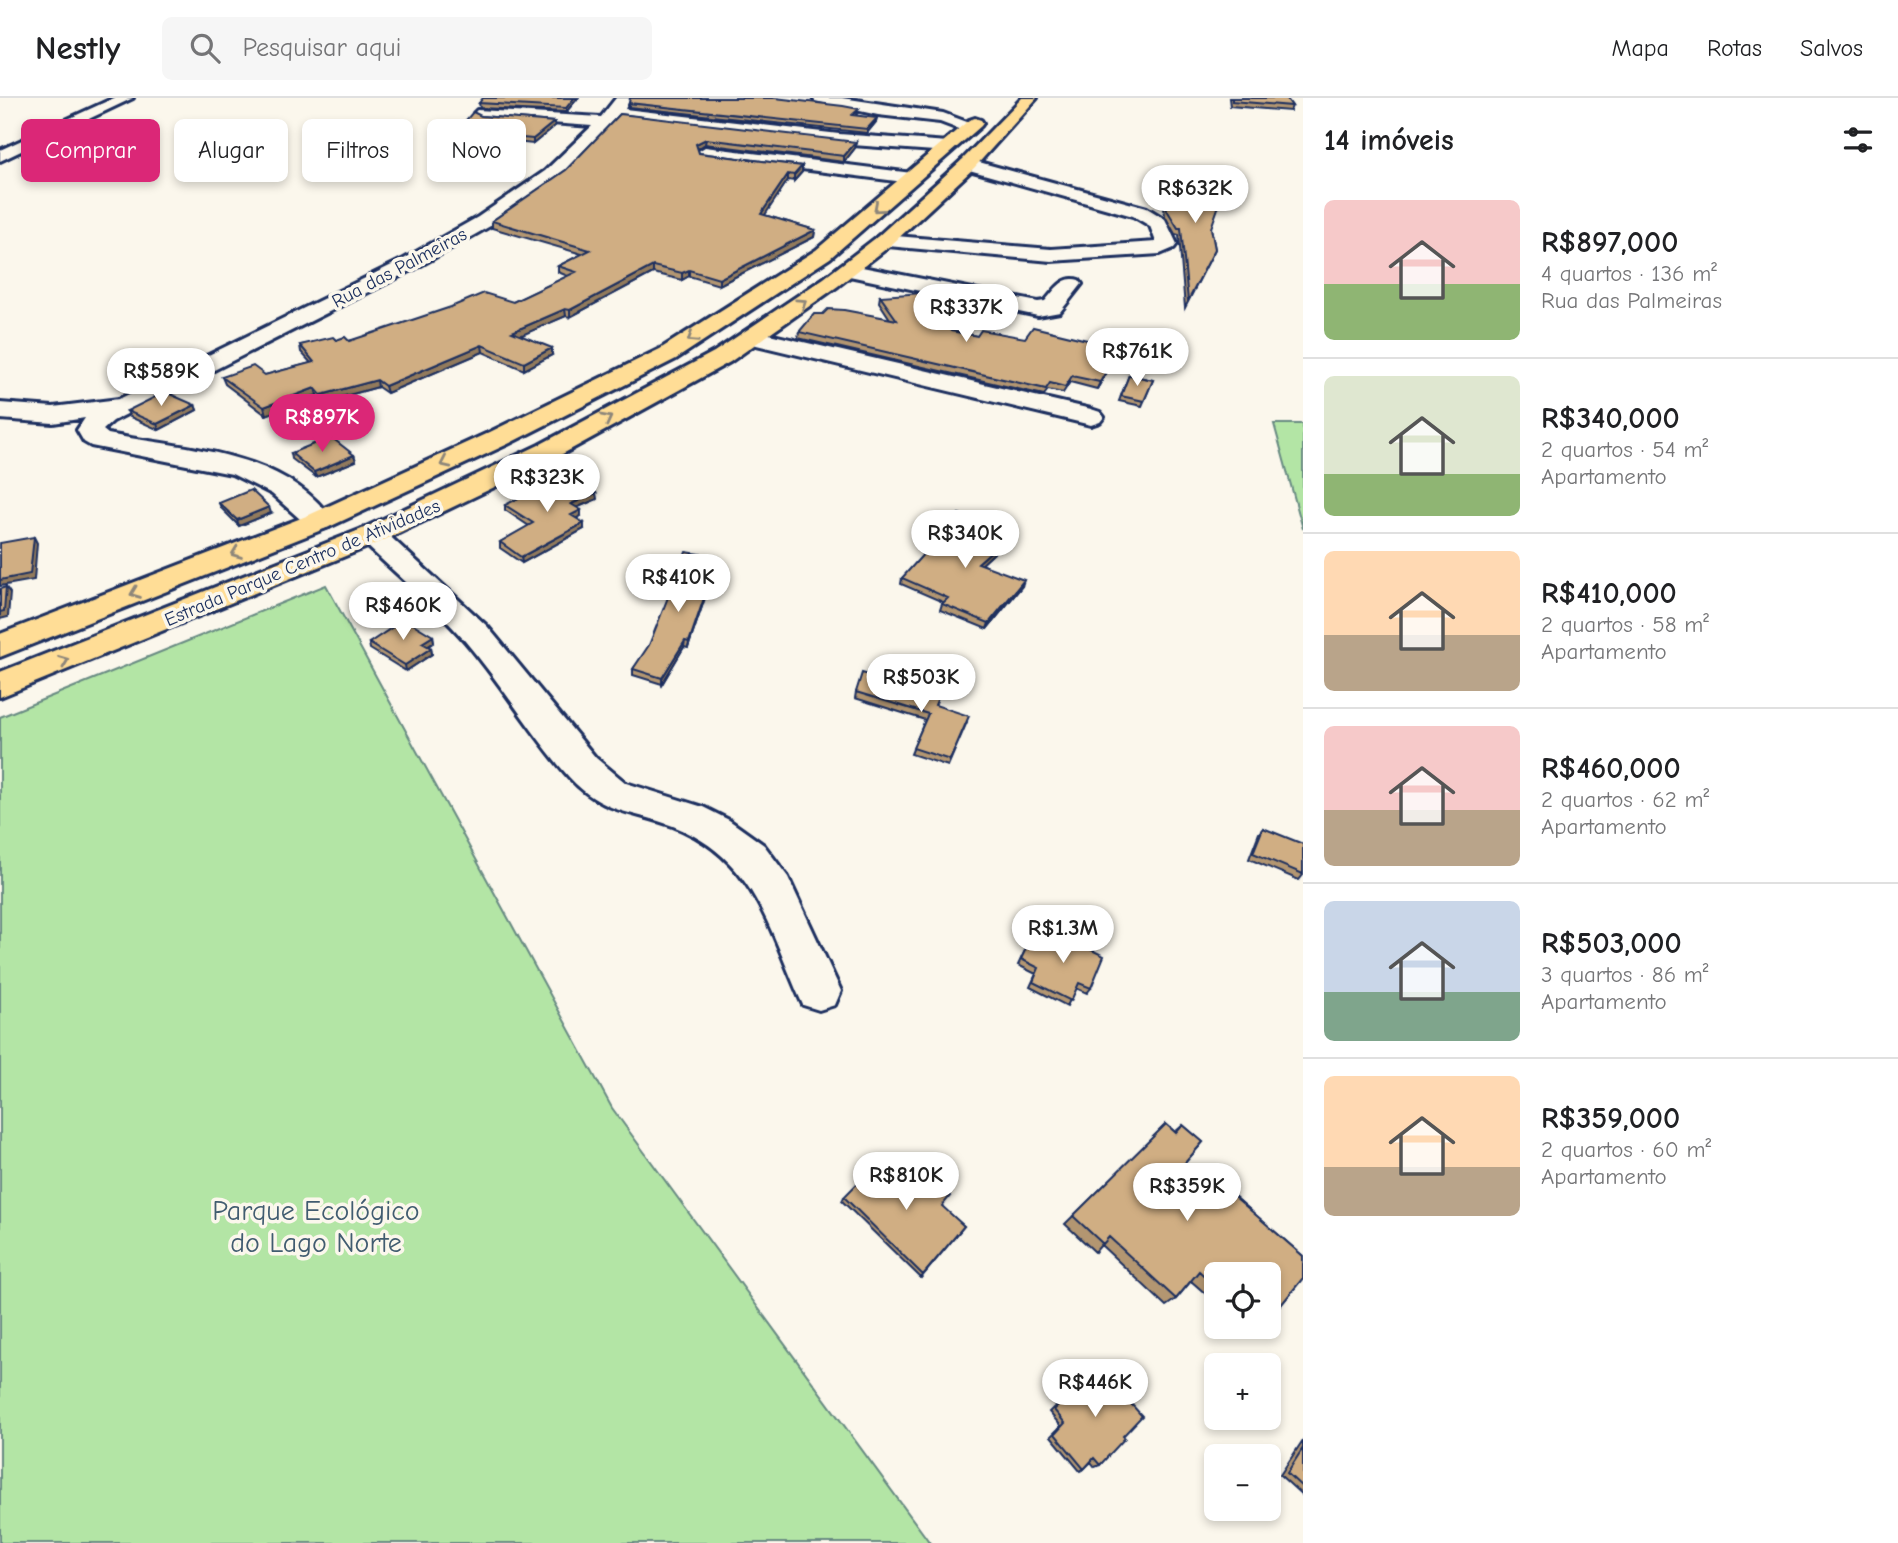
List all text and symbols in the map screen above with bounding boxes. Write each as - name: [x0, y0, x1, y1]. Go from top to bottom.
- search box: [162, 17, 652, 80]
- text: Nestly: [35, 29, 120, 67]
- icon: search: [186, 29, 224, 67]
- text: Pesquisar aqui: [242, 33, 402, 63]
- text: Mapa: [1611, 34, 1669, 62]
- text: Rotas: [1707, 34, 1762, 62]
- text: Salvos: [1800, 34, 1863, 62]
- chip: Comprar: [21, 119, 160, 182]
- chip: Alugar: [174, 119, 288, 182]
- chip: Filtros: [302, 119, 413, 182]
- chip: Novo: [427, 119, 526, 182]
- icon: filters: [1839, 121, 1877, 159]
- text: 14 imóveis: [1324, 123, 1454, 158]
- pin: R$632K: [1138, 166, 1252, 225]
- text: R$632K: [1157, 174, 1233, 201]
- one-way arrow: [873, 200, 886, 212]
- street label: Rua das Palmeiras: [328, 223, 471, 313]
- text: R$897,000: [1541, 225, 1678, 260]
- icon: home: [1380, 228, 1464, 312]
- text: 4 quartos · 136 m²: [1541, 260, 1717, 287]
- pin: R$337K: [909, 285, 1023, 344]
- text: Rua das Palmeiras: [1541, 287, 1722, 314]
- text: R$337K: [929, 293, 1003, 320]
- one-way arrow: [794, 298, 807, 311]
- pin: R$761K: [1080, 328, 1194, 388]
- one-way arrow: [687, 330, 700, 343]
- text: R$761K: [1102, 337, 1172, 364]
- pin: R$589K: [104, 348, 218, 408]
- text: R$589K: [123, 357, 199, 384]
- pin: R$897K: [265, 394, 379, 454]
- text: R$340,000: [1541, 401, 1680, 436]
- text: R$897K: [285, 403, 359, 430]
- icon: home: [1380, 404, 1464, 488]
- one-way arrow: [600, 414, 612, 427]
- text: 2 quartos · 54 m²: [1541, 436, 1708, 463]
- pin: R$323K: [490, 454, 604, 514]
- one-way arrow: [440, 455, 452, 469]
- text: R$323K: [510, 463, 584, 490]
- text: Apartamento: [1541, 463, 1667, 490]
- street label: Estrada Parque Centro de Atividades: [161, 495, 444, 631]
- pin: R$340K: [908, 510, 1022, 570]
- text: R$340K: [927, 519, 1003, 546]
- one-way arrow: [231, 545, 243, 559]
- pin: R$410K: [621, 554, 735, 614]
- text: R$410K: [641, 563, 715, 590]
- text: R$410,000: [1541, 576, 1677, 611]
- icon: home: [1380, 579, 1464, 663]
- pin: R$460K: [346, 582, 460, 642]
- one-way arrow: [129, 585, 141, 599]
- text: R$460K: [365, 591, 441, 618]
- text: 2 quartos · 58 m²: [1541, 611, 1709, 638]
- text: Apartamento: [1541, 638, 1667, 665]
- pin: R$503K: [864, 654, 978, 714]
- one-way arrow: [57, 655, 69, 669]
- text: R$503K: [883, 663, 959, 690]
- text: R$460,000: [1541, 751, 1681, 786]
- icon: home: [1380, 754, 1464, 838]
- text: 2 quartos · 62 m²: [1541, 786, 1709, 813]
- text: Apartamento: [1541, 813, 1667, 840]
- pin: R$1.3M: [1006, 906, 1120, 965]
- text: R$1.3M: [1028, 914, 1098, 941]
- text: R$503,000: [1541, 926, 1682, 961]
- icon: home: [1380, 929, 1464, 1013]
- text: 3 quartos · 86 m²: [1541, 961, 1709, 988]
- text: Apartamento: [1541, 988, 1667, 1015]
- text: R$359,000: [1541, 1101, 1680, 1136]
- icon: home: [1380, 1104, 1464, 1188]
- text: 2 quartos · 60 m²: [1541, 1136, 1711, 1163]
- pin: R$810K: [849, 1152, 963, 1212]
- text: R$810K: [869, 1161, 943, 1188]
- text: Apartamento: [1541, 1163, 1667, 1190]
- pin: R$359K: [1130, 1164, 1244, 1223]
- text: R$359K: [1149, 1172, 1225, 1199]
- park label: Parque Ecológico do Lago Norte: [212, 1195, 420, 1259]
- map controls: [1204, 1262, 1281, 1521]
- button: locate: [1204, 1262, 1281, 1339]
- button: +: [1204, 1353, 1281, 1430]
- pin: R$446K: [1038, 1360, 1152, 1419]
- text: R$446K: [1058, 1368, 1132, 1395]
- button: −: [1204, 1444, 1281, 1521]

